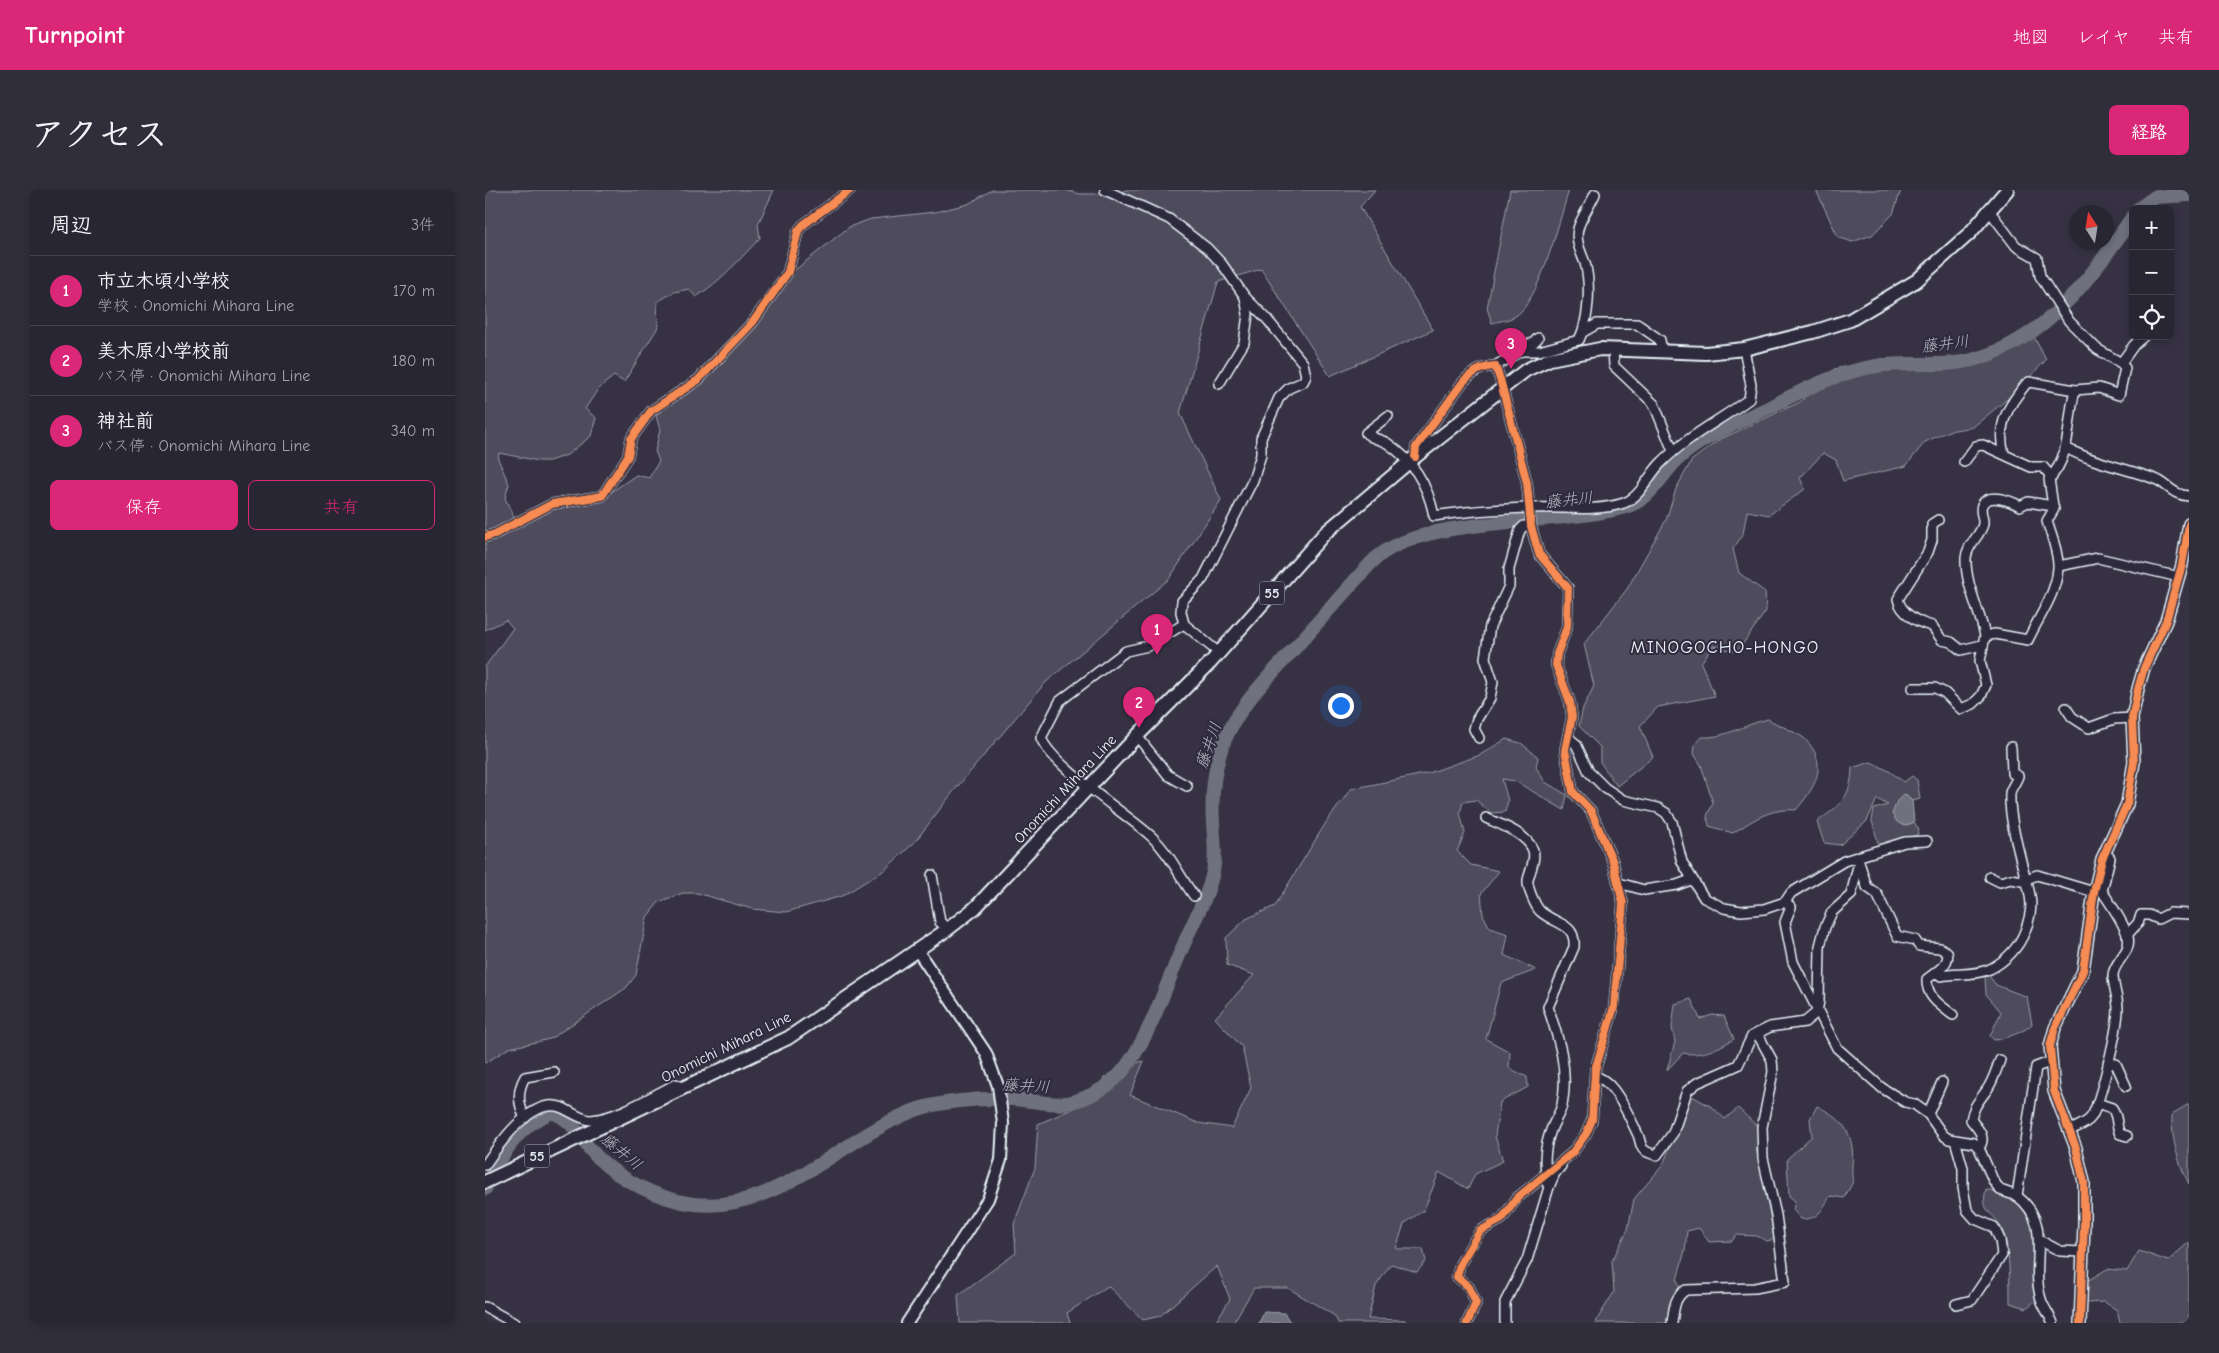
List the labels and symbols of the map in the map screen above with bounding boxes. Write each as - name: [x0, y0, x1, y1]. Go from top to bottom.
- north arrow: [2069, 205, 2114, 250]
- pin: 3: [1495, 328, 1527, 369]
- water label: 藤井川: [1920, 332, 1970, 356]
- water label: 藤井川: [1544, 489, 1594, 511]
- road number: 55: [1259, 582, 1285, 604]
- pin: 1: [1141, 614, 1173, 655]
- district label: MINOGOCHO-HONGO: [1631, 637, 1819, 658]
- pin: 2: [1123, 687, 1155, 728]
- your location: [1328, 693, 1354, 719]
- water label: 藤井川: [1193, 720, 1225, 771]
- street label: Onomichi Mihara Line: [1010, 730, 1120, 847]
- street label: Onomichi Mihara Line: [658, 1008, 794, 1086]
- water label: 藤井川: [1002, 1076, 1050, 1096]
- water label: 藤井川: [597, 1129, 646, 1174]
- road number: 55: [525, 1144, 549, 1168]

